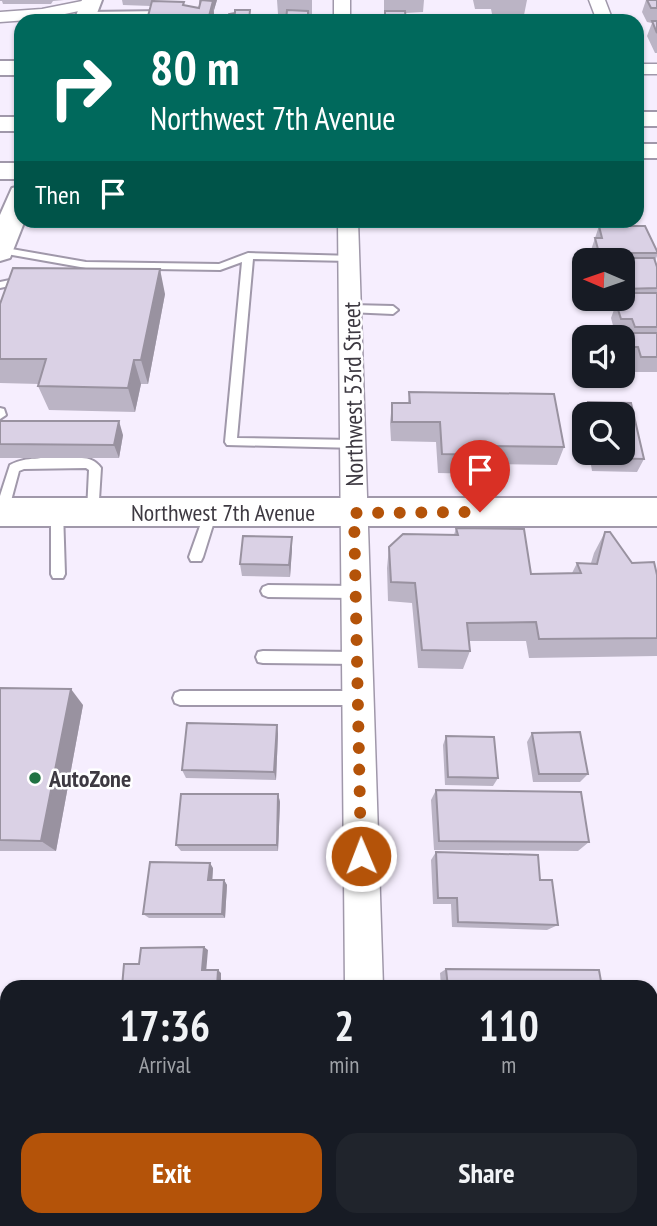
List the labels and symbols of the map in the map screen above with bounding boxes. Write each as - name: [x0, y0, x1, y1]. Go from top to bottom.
- north arrow: [572, 248, 635, 312]
- street label: Northwest 53rd Street: [336, 301, 370, 487]
- pin: [450, 440, 510, 512]
- street label: Northwest 7th Avenue: [131, 497, 315, 528]
- place label: AutoZone: [48, 763, 131, 794]
- marker: AutoZone: [27, 770, 43, 786]
- position arrow: [324, 819, 398, 893]

